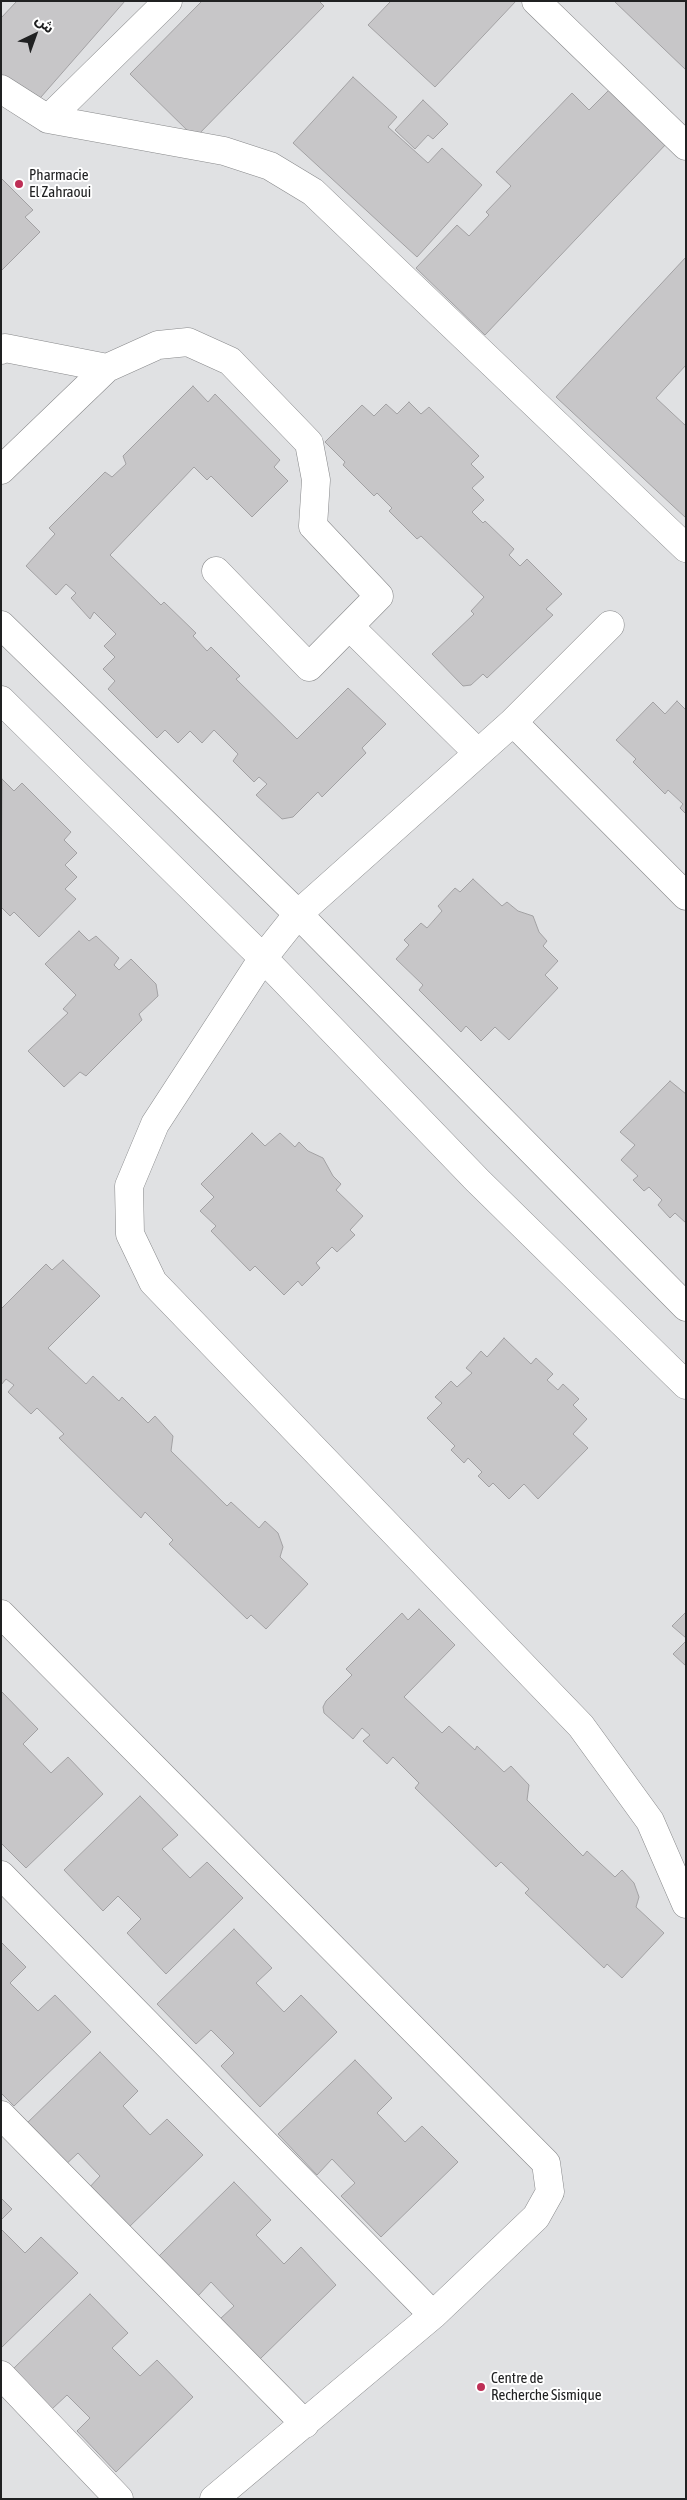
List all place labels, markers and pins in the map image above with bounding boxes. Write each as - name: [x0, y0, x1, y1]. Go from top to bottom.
- place label: Pharmacie El Zahraoui: [29, 166, 91, 201]
- marker: Pharmacie El Zahraoui: [13, 178, 25, 190]
- place label: Centre de Recherche Sismique: [491, 2369, 601, 2404]
- marker: Centre de Recherche Sismique: [475, 2381, 487, 2393]

